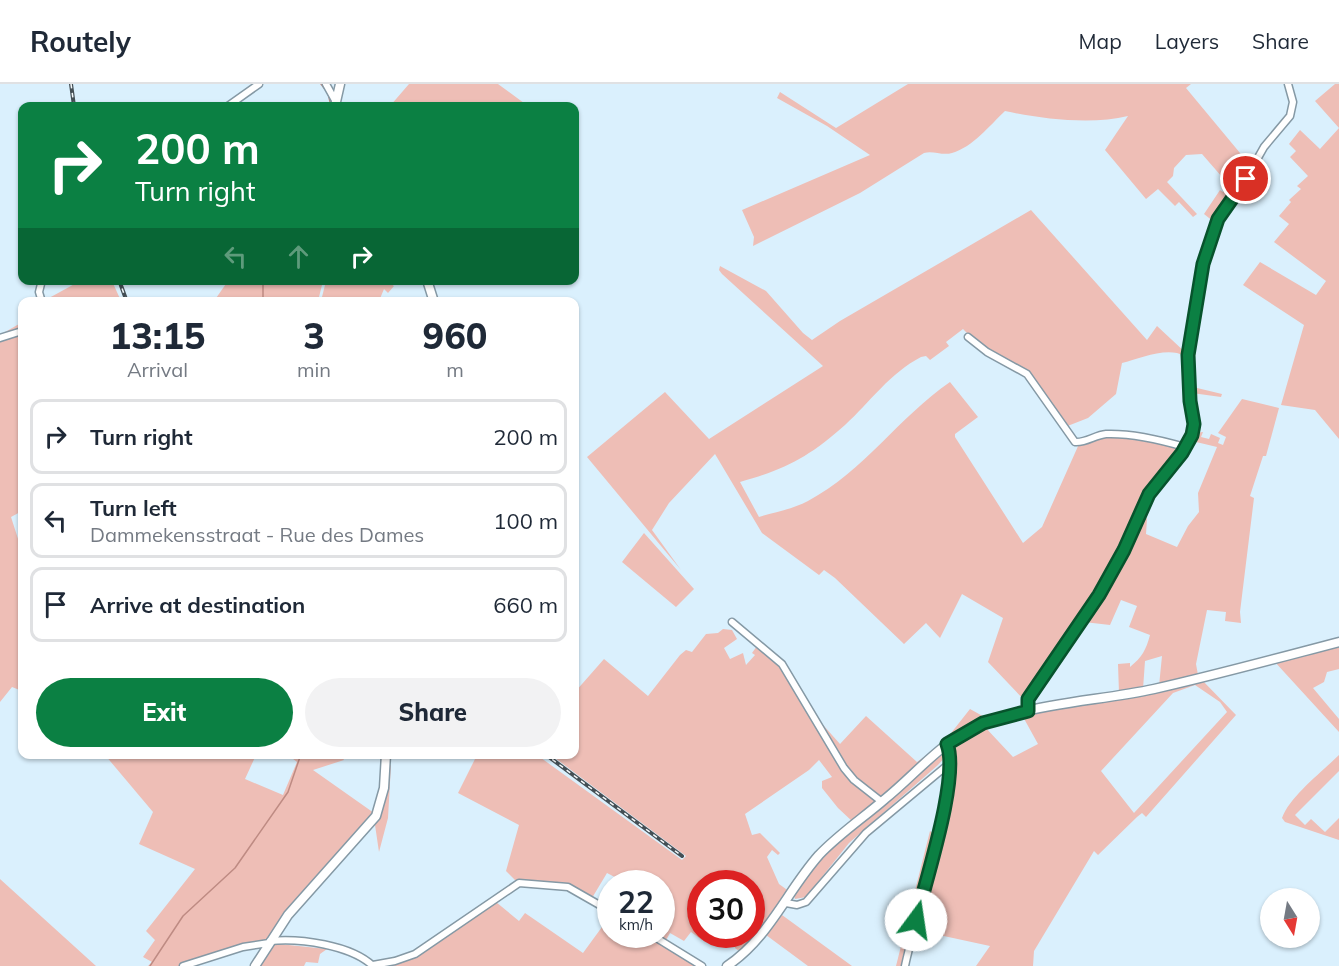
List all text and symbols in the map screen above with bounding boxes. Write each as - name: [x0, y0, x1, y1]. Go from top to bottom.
- text: Routely: [30, 24, 131, 59]
- text: Map: [1079, 28, 1122, 54]
- text: Layers: [1155, 28, 1219, 54]
- text: Share: [1252, 28, 1309, 54]
- text: 200 m: [135, 122, 260, 175]
- icon: right: [36, 126, 114, 204]
- pin: [1220, 153, 1271, 204]
- icon: arrive: [1229, 162, 1262, 195]
- text: Turn right: [135, 174, 255, 208]
- icon: left: [219, 240, 252, 273]
- icon: ahead: [282, 240, 315, 273]
- icon: right: [345, 240, 378, 273]
- text: 13:15: [110, 313, 205, 358]
- text: 3: [303, 313, 325, 358]
- text: 960: [423, 313, 487, 358]
- text: Arrival: [127, 357, 188, 382]
- text: min: [297, 357, 331, 382]
- text: m: [446, 357, 464, 382]
- icon: right: [39, 420, 72, 453]
- text: Turn right: [90, 423, 193, 451]
- text: 200 m: [493, 423, 558, 451]
- text: Turn left: [90, 494, 177, 522]
- icon: left: [39, 504, 72, 537]
- text: 100 m: [493, 507, 558, 535]
- text: Dammekensstraat - Rue des Dames: [90, 522, 424, 547]
- icon: arrive: [39, 588, 72, 621]
- text: Arrive at destination: [90, 591, 305, 619]
- text: 660 m: [493, 591, 558, 619]
- button: Exit: [36, 678, 293, 747]
- button: Share: [305, 678, 561, 747]
- speed limit sign: 30: [687, 870, 765, 948]
- text: 22: [618, 883, 654, 921]
- position arrow: [884, 888, 948, 952]
- north arrow: [1260, 888, 1320, 948]
- map controls: [1260, 888, 1320, 948]
- text: km/h: [619, 915, 653, 934]

